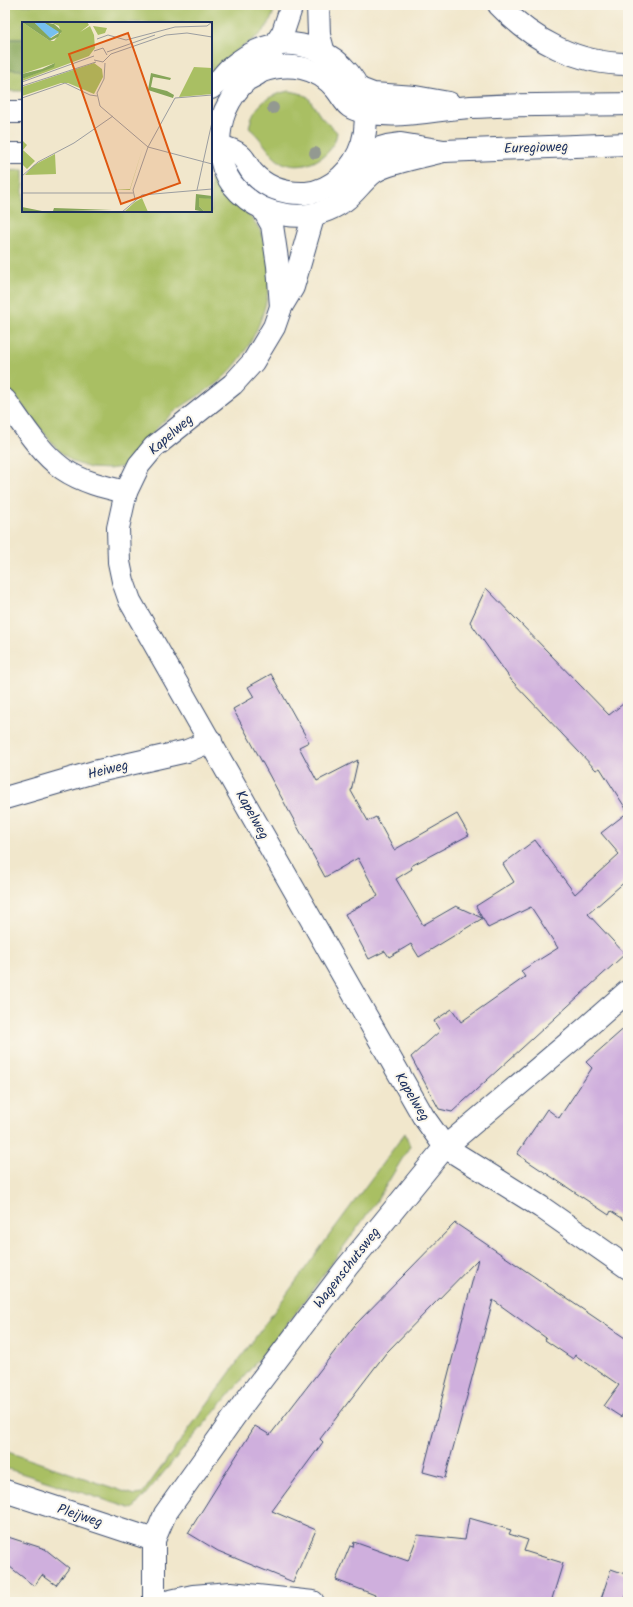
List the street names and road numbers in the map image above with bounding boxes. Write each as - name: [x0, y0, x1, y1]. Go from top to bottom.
- street label: Euregioweg: [503, 136, 569, 160]
- street label: Kapelweg: [144, 409, 198, 461]
- street label: Heiweg: [85, 754, 131, 786]
- street label: Kapelweg: [229, 786, 275, 844]
- street label: Kapelweg: [389, 1068, 435, 1126]
- street label: Wagenschutsweg: [308, 1223, 386, 1313]
- street label: Pleijweg: [54, 1498, 106, 1534]

